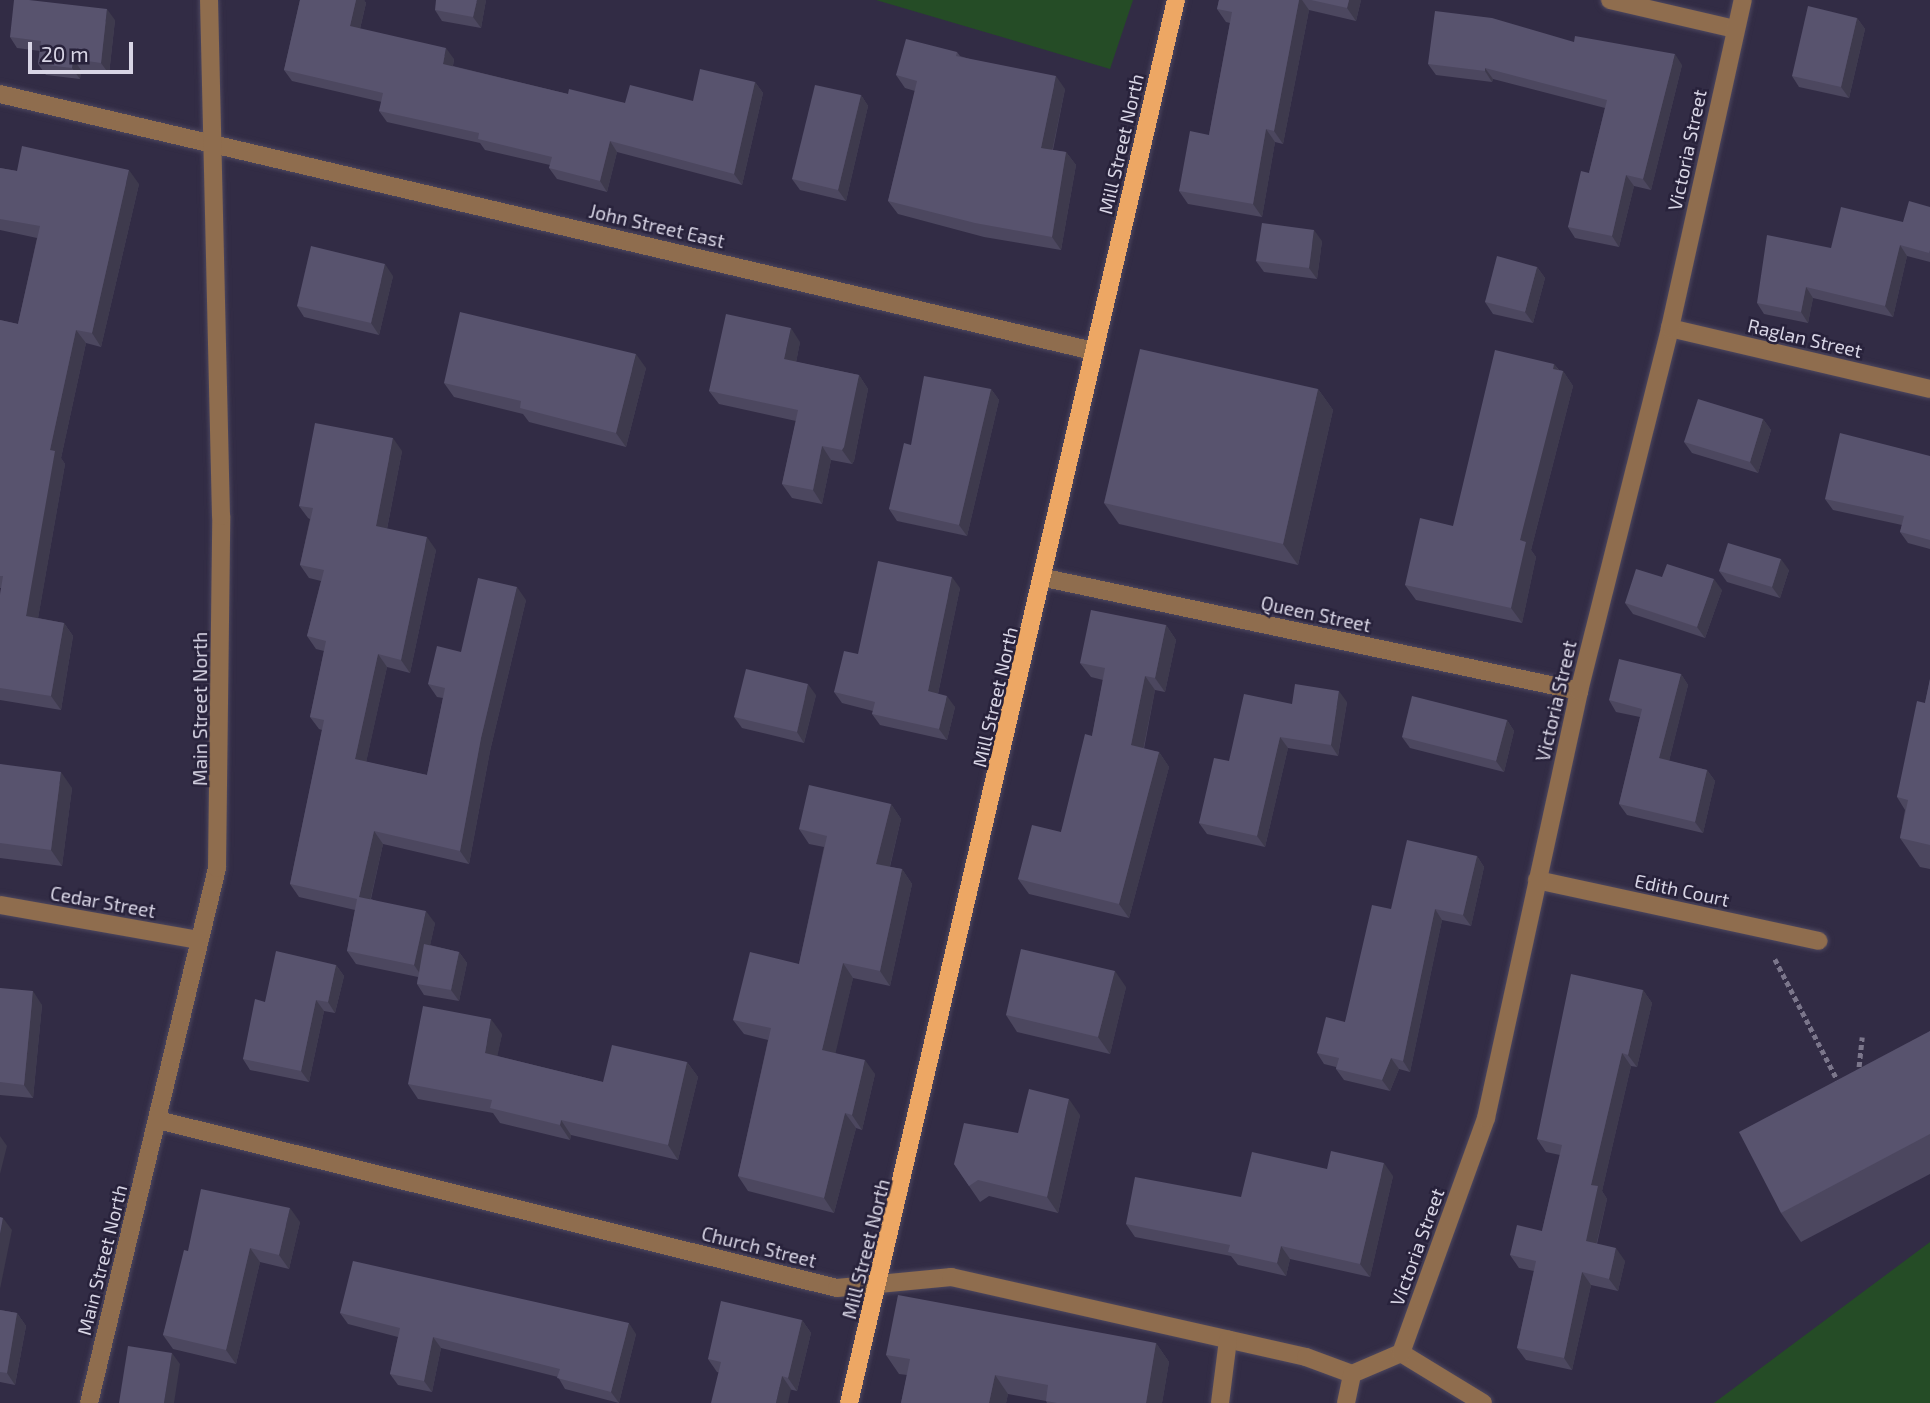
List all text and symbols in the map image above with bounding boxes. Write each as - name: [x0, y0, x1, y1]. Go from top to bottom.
- scale bar: [32, 28, 136, 72]
- text: 20 m: [41, 41, 89, 66]
- street label: Mill Street North: [1094, 71, 1148, 217]
- street label: Victoria Street: [1663, 87, 1711, 213]
- street label: John Street East: [587, 199, 727, 253]
- street label: Raglan Street: [1745, 314, 1865, 362]
- street label: Queen Street: [1259, 591, 1373, 637]
- street label: Mill Street North: [968, 624, 1022, 770]
- street label: Main Street North: [189, 632, 211, 786]
- street label: Victoria Street: [1531, 638, 1581, 764]
- street label: Edith Court: [1633, 869, 1731, 911]
- street label: Cedar Street: [48, 881, 158, 923]
- street label: Mill Street North: [838, 1176, 894, 1322]
- street label: Main Street North: [72, 1182, 132, 1338]
- street label: Victoria Street: [1385, 1185, 1449, 1309]
- street label: Church Street: [699, 1222, 819, 1272]

